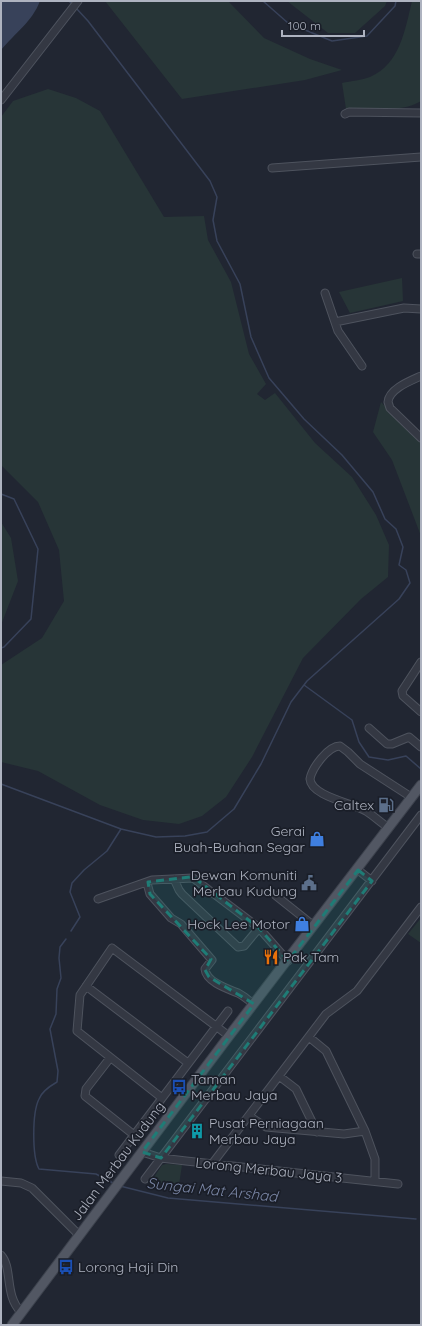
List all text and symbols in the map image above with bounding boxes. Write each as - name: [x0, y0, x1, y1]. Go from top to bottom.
- scale bar: [282, 12, 364, 38]
- text: 100 m: [288, 18, 321, 33]
- place label: Caltex: [334, 796, 374, 814]
- fuel station icon: Caltex: [377, 796, 395, 814]
- place label: Gerai Buah-Buahan Segar: [174, 822, 306, 856]
- shop icon: Gerai Buah-Buahan Segar: [308, 830, 326, 848]
- place label: Dewan Komuniti Merbau Kudung: [191, 866, 297, 900]
- public building icon: Dewan Komuniti Merbau Kudung: [300, 874, 318, 892]
- place label: Hock Lee Motor: [187, 915, 291, 933]
- shop icon: Hock Lee Motor: [293, 915, 311, 933]
- restaurant icon: Pak Tam: [262, 948, 280, 966]
- place label: Pak Tam: [283, 948, 339, 966]
- place label: Taman Merbau Jaya: [191, 1070, 277, 1104]
- bus stop icon: Taman Merbau Jaya: [170, 1078, 188, 1096]
- street label: Jalan Merbau Kudung: [67, 1098, 169, 1224]
- place label: Pusat Perniagaan Merbau Jaya: [209, 1114, 324, 1148]
- building icon: Pusat Perniagaan Merbau Jaya: [188, 1122, 206, 1140]
- street label: Lorong Merbau Jaya 3: [195, 1153, 343, 1187]
- water label: Sungai Mat Arshad: [146, 1173, 280, 1206]
- bus stop icon: Lorong Haji Din: [57, 1258, 75, 1276]
- place label: Lorong Haji Din: [78, 1258, 178, 1276]

